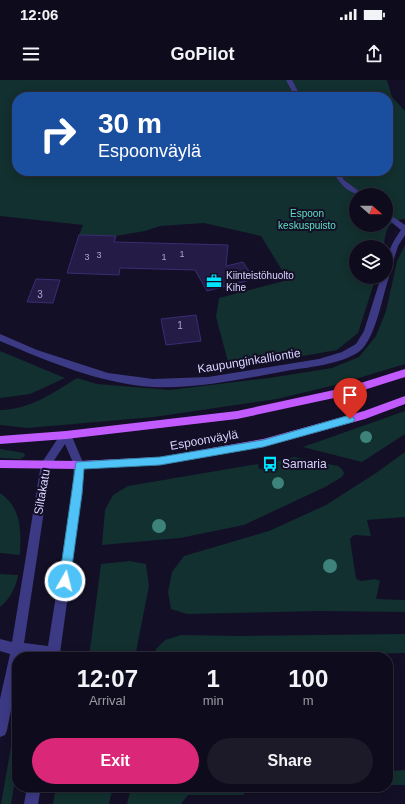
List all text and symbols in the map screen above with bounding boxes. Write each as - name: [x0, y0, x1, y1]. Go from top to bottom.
- text: 12:06: [20, 6, 58, 23]
- icon: menu: [20, 43, 42, 65]
- icon: share: [363, 43, 385, 65]
- text: GoPilot: [171, 44, 235, 64]
- icon: right: [32, 108, 84, 160]
- text: 30 m: [98, 108, 162, 139]
- text: Espoonväylä: [98, 141, 201, 161]
- north arrow: [349, 188, 393, 232]
- map controls: [349, 188, 393, 284]
- park label: Espoon keskuspuisto: [278, 208, 336, 231]
- button: layers: [349, 240, 393, 284]
- house number: 1: [179, 249, 185, 259]
- house number: 3: [96, 250, 102, 260]
- house number: 3: [84, 252, 90, 262]
- house number: 1: [161, 252, 167, 262]
- place label: Kiinteistöhuolto Kihe: [226, 270, 294, 293]
- office icon: Kiinteistöhuolto Kihe: [205, 272, 223, 290]
- house number: 3: [37, 289, 43, 300]
- house number: 1: [177, 320, 183, 331]
- street label: Kaupunginkalliontie: [196, 346, 302, 376]
- pin: [333, 378, 367, 419]
- icon: arrive: [339, 384, 361, 406]
- street label: Espoonväylä: [169, 427, 239, 453]
- bus stop icon: Samaria: [261, 455, 279, 473]
- place label: Samaria: [282, 457, 327, 471]
- street label: Siltakatu: [31, 468, 53, 516]
- position arrow: [44, 560, 86, 602]
- text: 12:07: [77, 665, 138, 692]
- text: 1: [206, 665, 220, 692]
- text: 100: [288, 665, 328, 692]
- text: Arrival: [89, 693, 126, 708]
- text: min: [203, 693, 224, 708]
- text: m: [303, 693, 314, 708]
- button: Exit: [32, 738, 199, 784]
- button: Share: [207, 738, 373, 784]

